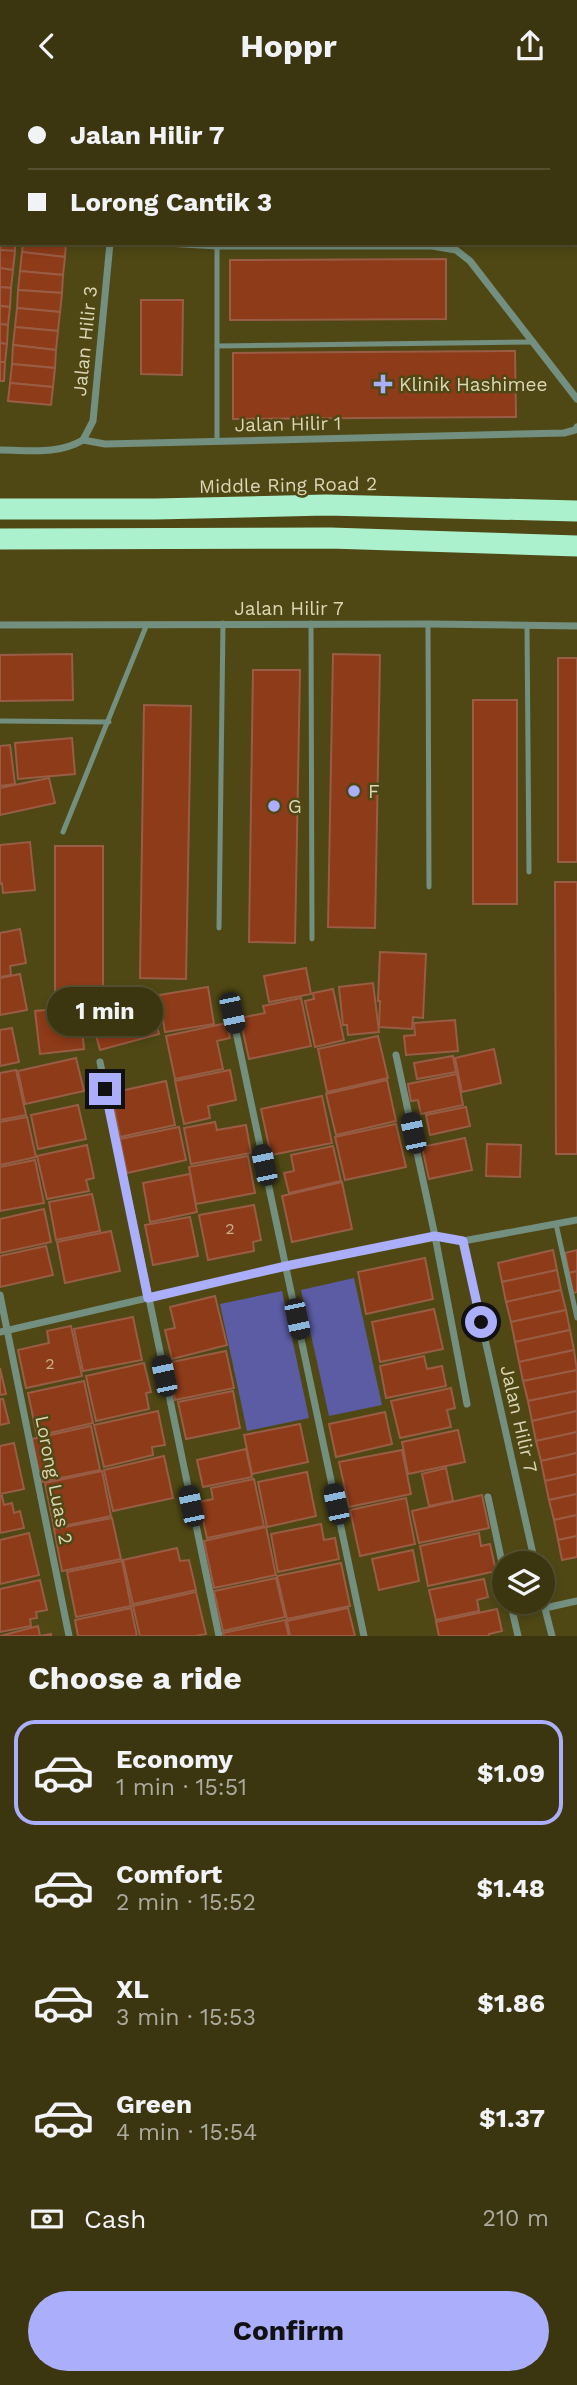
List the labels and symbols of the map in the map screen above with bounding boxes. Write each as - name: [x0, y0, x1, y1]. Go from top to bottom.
- street label: Jalan Hilir 3: [68, 285, 102, 397]
- place label: Klinik Hashimee: [399, 373, 547, 396]
- marker: Klinik Hashimee: [373, 374, 393, 394]
- street label: Jalan Hilir 1: [234, 412, 342, 436]
- street label: Middle Ring Road 2: [199, 472, 377, 498]
- street label: Jalan Hilir 7: [234, 597, 344, 620]
- place label: F: [368, 780, 380, 803]
- marker: F: [346, 783, 362, 799]
- place label: G: [288, 795, 302, 818]
- marker: G: [266, 798, 282, 814]
- callout: 1 min: [47, 988, 163, 1037]
- car: [218, 990, 247, 1036]
- route end: [89, 1073, 121, 1105]
- car: [399, 1110, 428, 1156]
- car: [250, 1142, 279, 1188]
- house number: 2: [225, 1219, 235, 1238]
- car: [283, 1296, 312, 1342]
- route start: [465, 1306, 497, 1338]
- car: [150, 1353, 179, 1399]
- house number: 2: [45, 1354, 55, 1373]
- street label: Jalan Hilir 7: [495, 1363, 543, 1475]
- street label: Lorong Luas 2: [30, 1414, 78, 1546]
- car: [322, 1481, 351, 1527]
- car: [177, 1483, 206, 1529]

